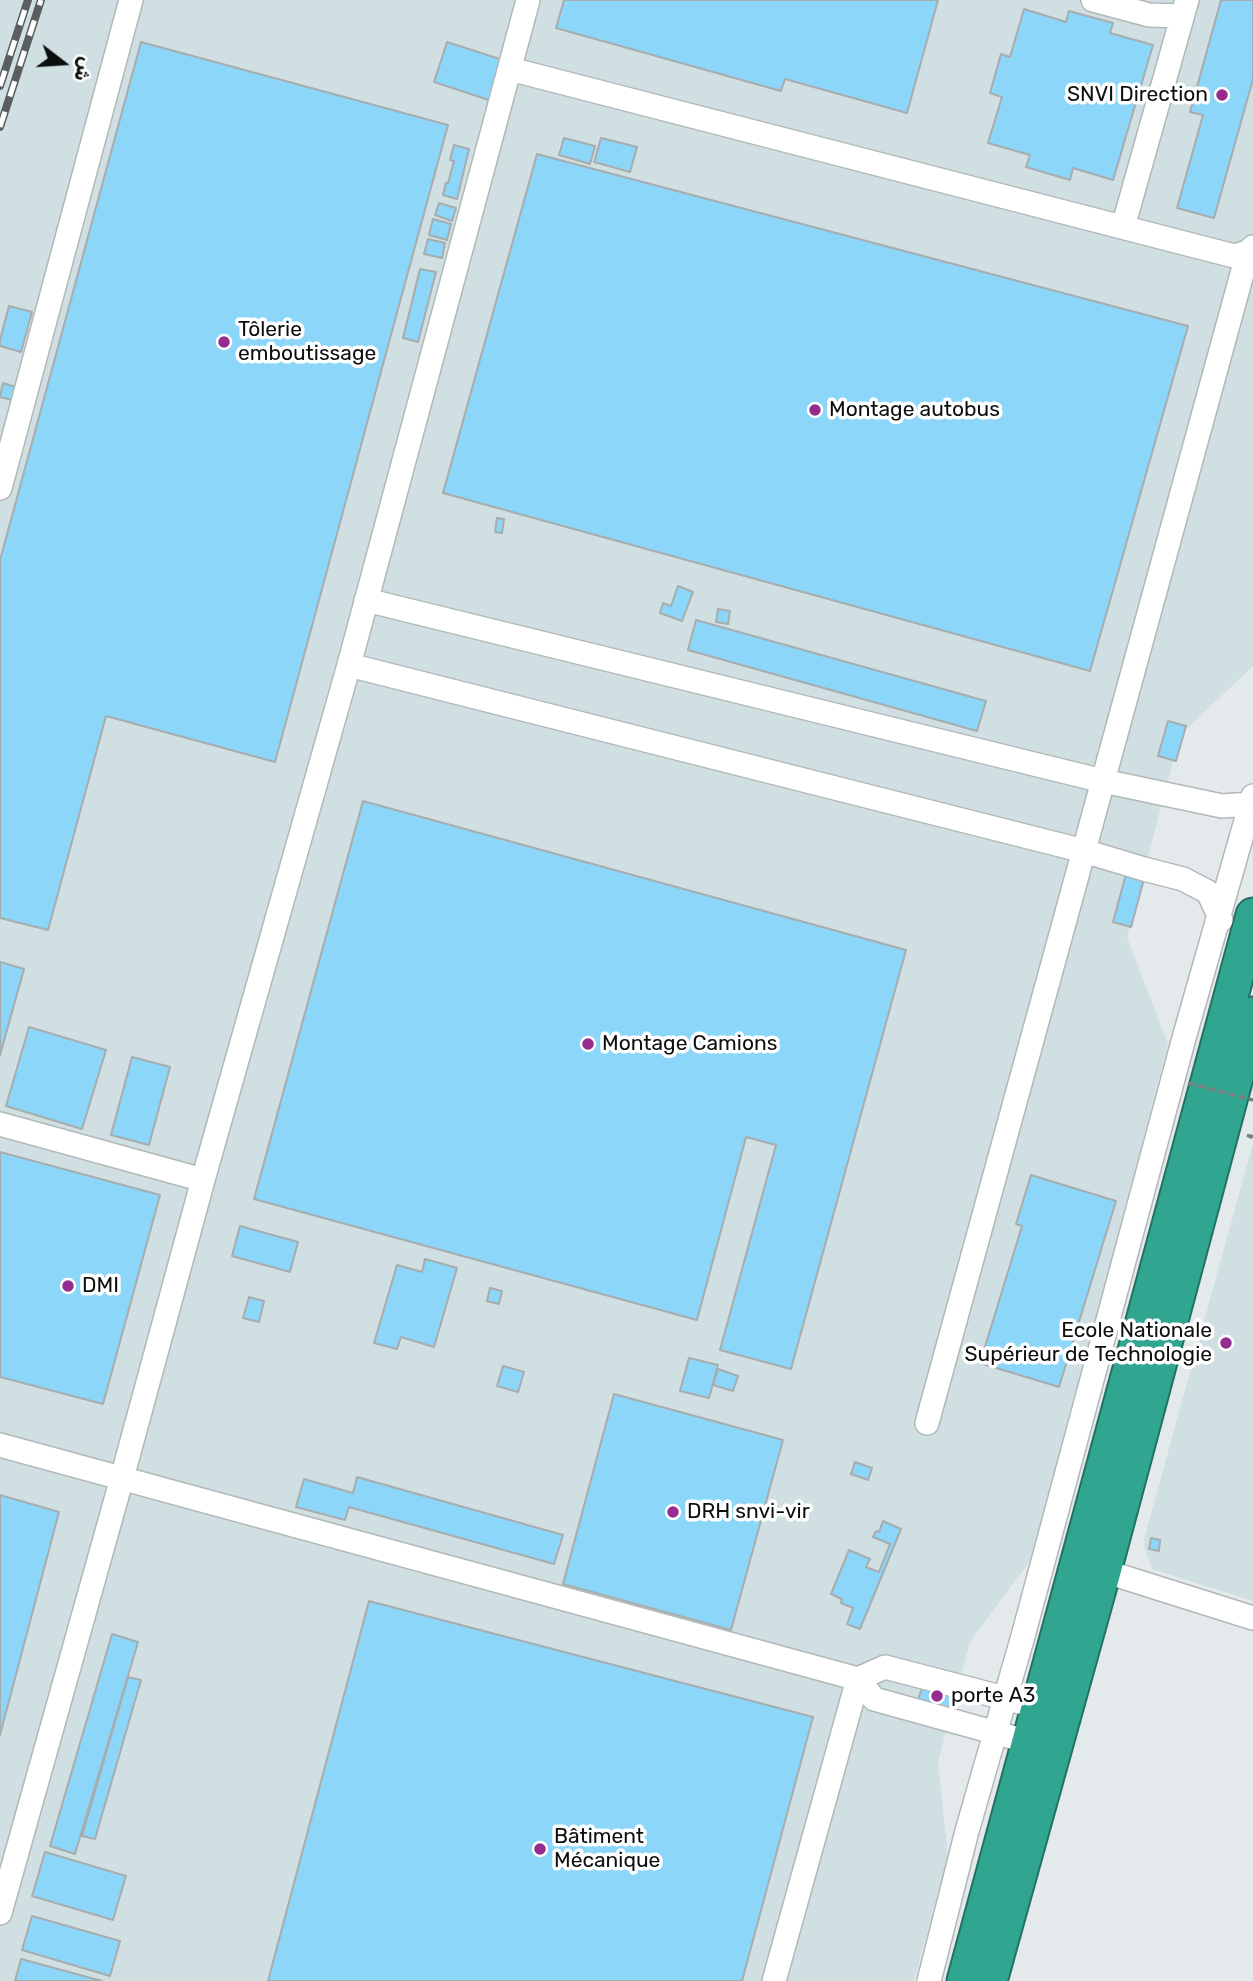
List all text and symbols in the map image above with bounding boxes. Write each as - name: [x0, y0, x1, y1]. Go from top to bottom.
- north arrow: [28, 28, 98, 98]
- text: ش: [69, 54, 98, 84]
- place label: SNVI Direction: [1067, 82, 1208, 108]
- marker: SNVI Direction: [1214, 87, 1230, 103]
- place label: Tôlerie emboutissage: [238, 317, 376, 367]
- marker: Tôlerie emboutissage: [216, 334, 232, 350]
- place label: Montage autobus: [829, 397, 1000, 423]
- marker: Montage autobus: [807, 402, 823, 418]
- place label: Montage Camions: [602, 1031, 777, 1057]
- marker: Montage Camions: [580, 1036, 596, 1052]
- place label: DMI: [82, 1273, 119, 1299]
- marker: DMI: [60, 1278, 76, 1294]
- place label: Ecole Nationale Supérieur de Technologie: [964, 1318, 1212, 1368]
- marker: Ecole Nationale Supérieur de Technologie: [1218, 1335, 1234, 1351]
- place label: DRH snvi-vir: [687, 1499, 810, 1525]
- marker: DRH snvi-vir: [665, 1504, 681, 1520]
- place label: porte A3: [951, 1683, 1035, 1709]
- marker: porte A3: [929, 1688, 945, 1704]
- place label: Bâtiment Mécanique: [554, 1824, 660, 1874]
- marker: Bâtiment Mécanique: [532, 1841, 548, 1857]

